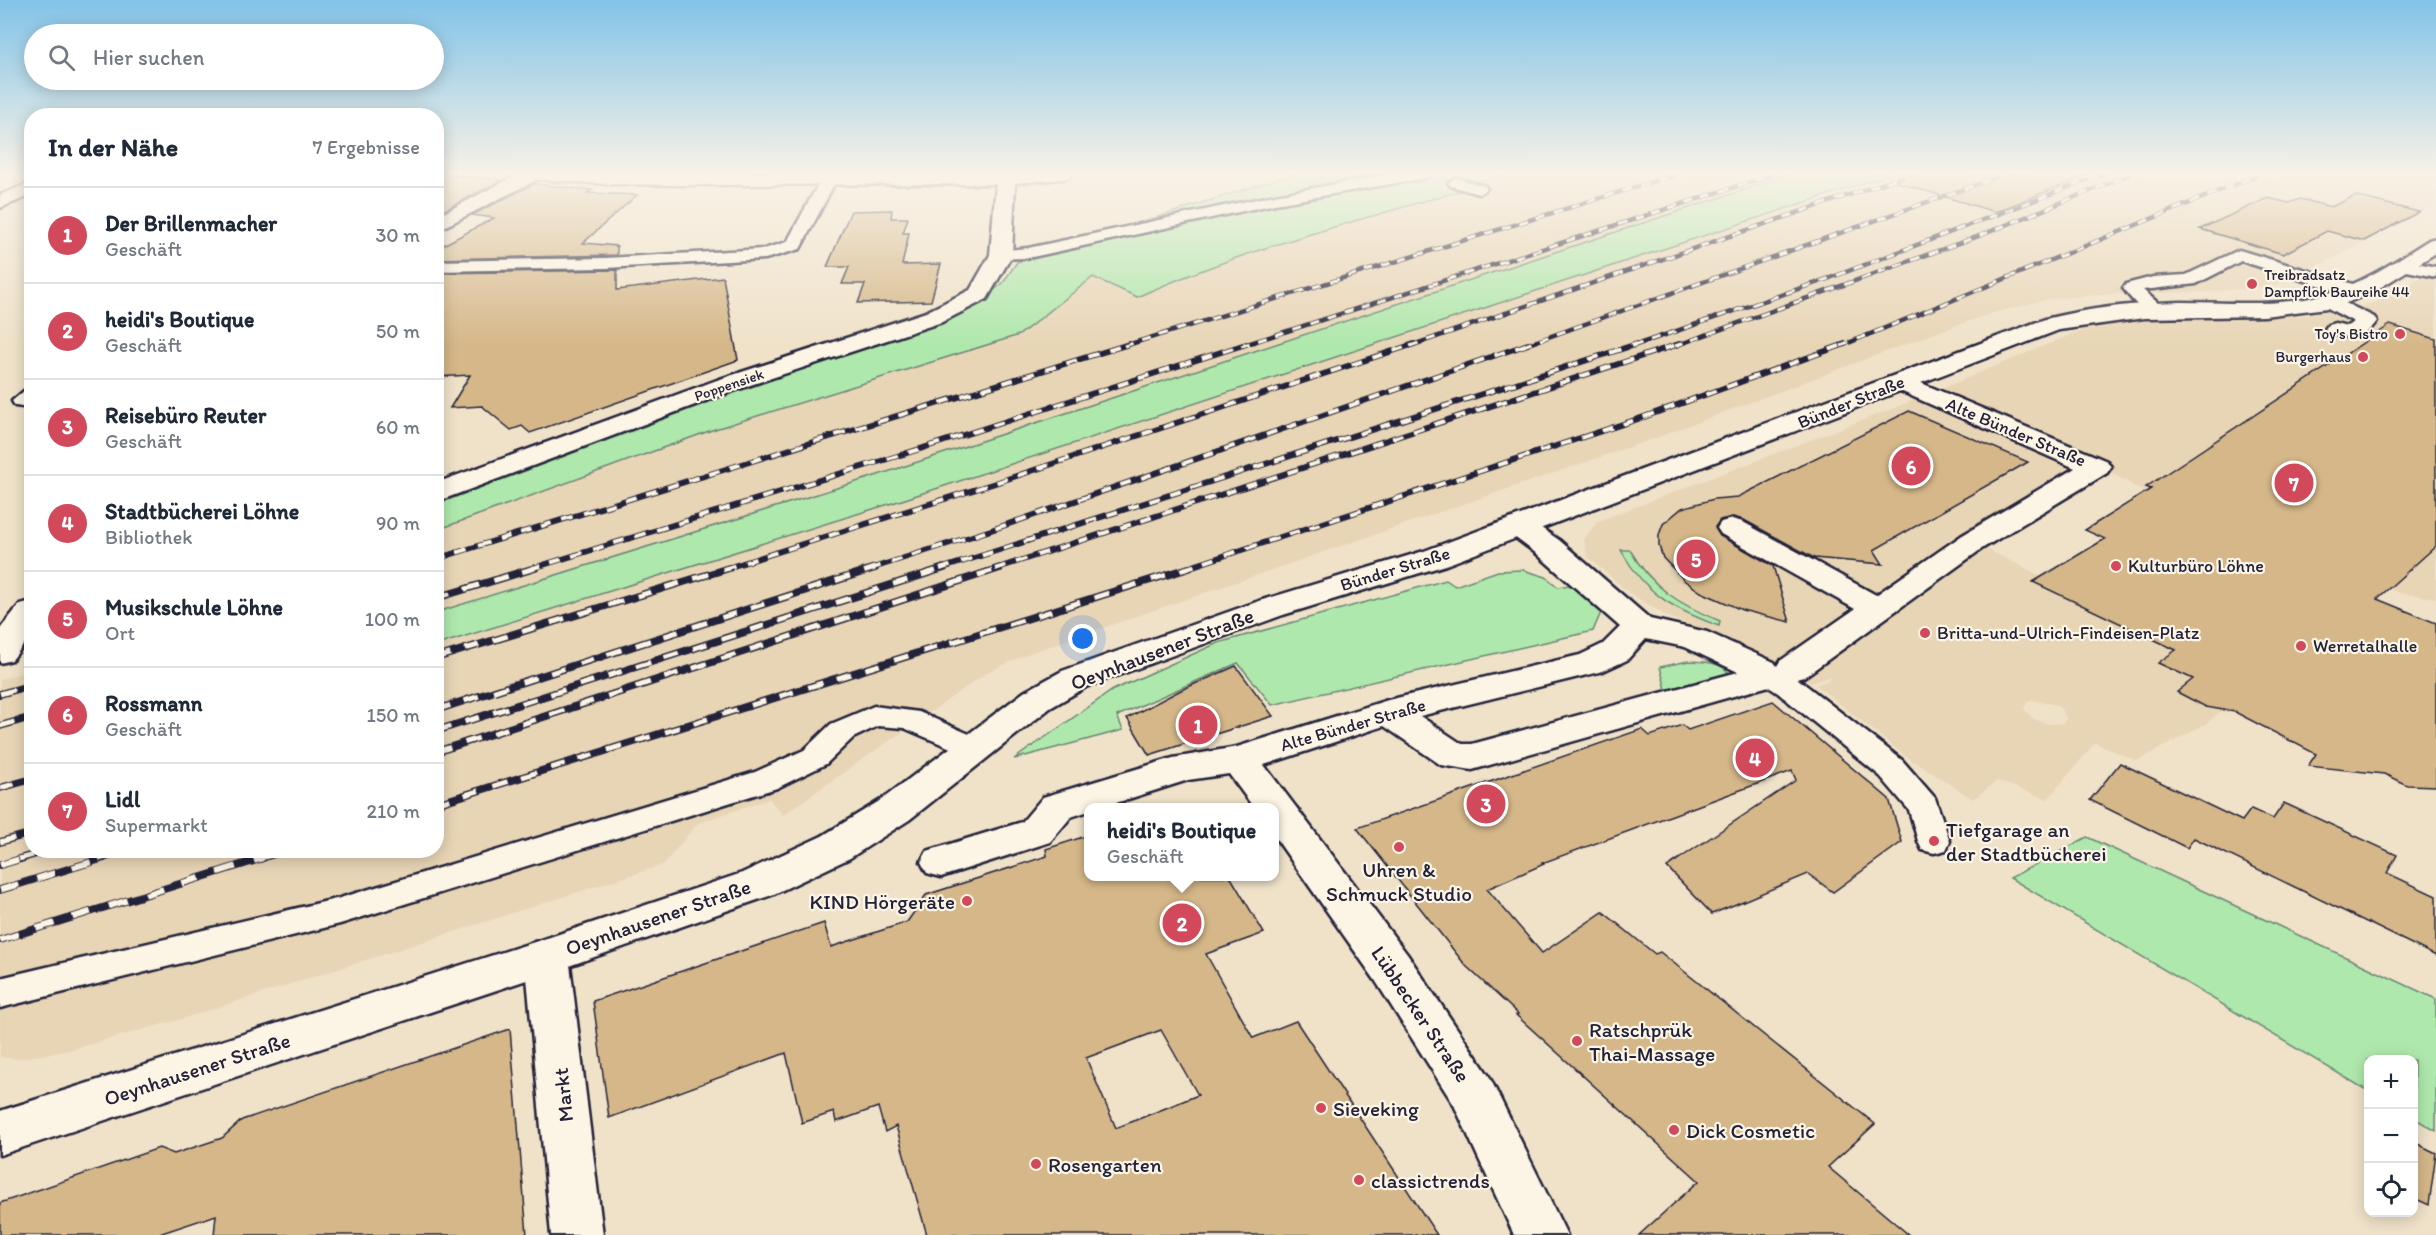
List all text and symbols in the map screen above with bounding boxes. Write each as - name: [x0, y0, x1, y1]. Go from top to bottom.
- search box: [24, 24, 444, 90]
- icon: search: [45, 41, 78, 74]
- text: Hier suchen: [93, 44, 204, 71]
- text: In der Nähe: [48, 131, 178, 163]
- text: 7 Ergebnisse: [313, 135, 420, 159]
- text: Der Brillenmacher: [105, 210, 277, 237]
- text: 1: [63, 223, 72, 247]
- text: 30 m: [375, 223, 420, 247]
- text: Geschäft: [105, 237, 182, 261]
- place label: Treibradsatz Dampflok Baureihe 44: [2264, 266, 2410, 301]
- marker: Treibradsatz Dampflok Baureihe 44: [2245, 277, 2259, 291]
- text: heidi's Boutique: [105, 306, 255, 333]
- text: 2: [62, 319, 73, 343]
- text: 50 m: [376, 319, 420, 343]
- place label: Toy's Bistro: [2315, 325, 2388, 343]
- marker: Toy's Bistro: [2393, 327, 2407, 341]
- text: Geschäft: [105, 333, 182, 357]
- place label: Burgerhaus: [2276, 348, 2351, 366]
- marker: Burgerhaus: [2356, 350, 2370, 364]
- street label: Poppensiek: [692, 365, 766, 405]
- street label: Bünder Straße: [1794, 371, 1908, 433]
- street label: Alte Bünder Straße: [1943, 393, 2089, 471]
- text: Reisebüro Reuter: [105, 402, 266, 429]
- text: 3: [62, 415, 73, 439]
- text: 60 m: [376, 415, 420, 439]
- text: Geschäft: [105, 429, 182, 453]
- pin: 6: [1892, 444, 1930, 488]
- pin: 7: [2274, 460, 2314, 506]
- text: Stadtbücherei Löhne: [105, 498, 299, 525]
- text: 4: [61, 511, 74, 535]
- text: 90 m: [376, 511, 420, 535]
- text: Bibliothek: [105, 525, 192, 549]
- pin: 5: [1676, 536, 1716, 582]
- street label: Bünder Straße: [1338, 542, 1452, 596]
- place label: Kulturbüro Löhne: [2128, 555, 2264, 577]
- marker: Kulturbüro Löhne: [2109, 559, 2123, 573]
- text: Musikschule Löhne: [105, 594, 283, 621]
- street label: Oeynhausener Straße: [1067, 603, 1257, 695]
- text: 5: [62, 607, 73, 631]
- text: 100 m: [365, 607, 420, 631]
- text: Ort: [105, 621, 135, 645]
- place label: Britta-und-Ulrich-Findeisen-Platz: [1937, 622, 2199, 644]
- your location: [1068, 624, 1097, 653]
- marker: Britta-und-Ulrich-Findeisen-Platz: [1918, 626, 1932, 640]
- place label: Werretalhalle: [2313, 635, 2417, 657]
- marker: Werretalhalle: [2294, 639, 2308, 653]
- text: Rossmann: [105, 690, 203, 717]
- street label: Alte Bünder Straße: [1278, 694, 1428, 756]
- pin: 1: [1178, 702, 1218, 748]
- text: 6: [62, 703, 73, 727]
- text: 150 m: [367, 703, 420, 727]
- text: Geschäft: [105, 717, 182, 741]
- pin: 4: [1736, 736, 1774, 780]
- pin: 3: [1466, 782, 1506, 826]
- text: Lidl: [105, 786, 140, 813]
- text: 7: [63, 799, 72, 823]
- text: 210 m: [367, 799, 420, 823]
- popup: [1084, 803, 1279, 881]
- text: Supermarkt: [105, 813, 208, 837]
- text: heidi's Boutique: [1107, 817, 1256, 844]
- place label: Tiefgarage an der Stadtbücherei: [1946, 817, 2106, 866]
- marker: Tiefgarage an der Stadtbücherei: [1927, 834, 1941, 848]
- marker: Uhren & Schmuck Studio: [1392, 840, 1406, 854]
- text: Geschäft: [1107, 844, 1184, 868]
- place label: Uhren & Schmuck Studio: [1326, 857, 1472, 906]
- street label: Oeynhausener Straße: [562, 874, 754, 960]
- place label: KIND Hörgeräte: [810, 889, 955, 914]
- marker: KIND Hörgeräte: [960, 894, 974, 908]
- pin: 2: [1162, 900, 1202, 946]
- street label: Lübbecker Straße: [1366, 941, 1476, 1087]
- place label: Ratschprük Thai-Massage: [1589, 1017, 1715, 1066]
- street label: Oeynhausener Straße: [101, 1027, 293, 1111]
- marker: Ratschprük Thai-Massage: [1570, 1034, 1584, 1048]
- map controls: [2364, 1055, 2418, 1217]
- button: +: [2364, 1055, 2418, 1109]
- street label: Markt: [548, 1067, 578, 1123]
- place label: Sieveking: [1333, 1096, 1419, 1121]
- marker: Sieveking: [1314, 1101, 1328, 1115]
- button: −: [2364, 1109, 2418, 1163]
- place label: Dick Cosmetic: [1686, 1118, 1815, 1143]
- marker: Dick Cosmetic: [1667, 1123, 1681, 1137]
- place label: Rosengarten: [1048, 1152, 1162, 1177]
- marker: Rosengarten: [1029, 1157, 1043, 1171]
- button: locate: [2364, 1163, 2418, 1217]
- place label: classictrends: [1371, 1168, 1490, 1193]
- marker: classictrends: [1352, 1173, 1366, 1187]

